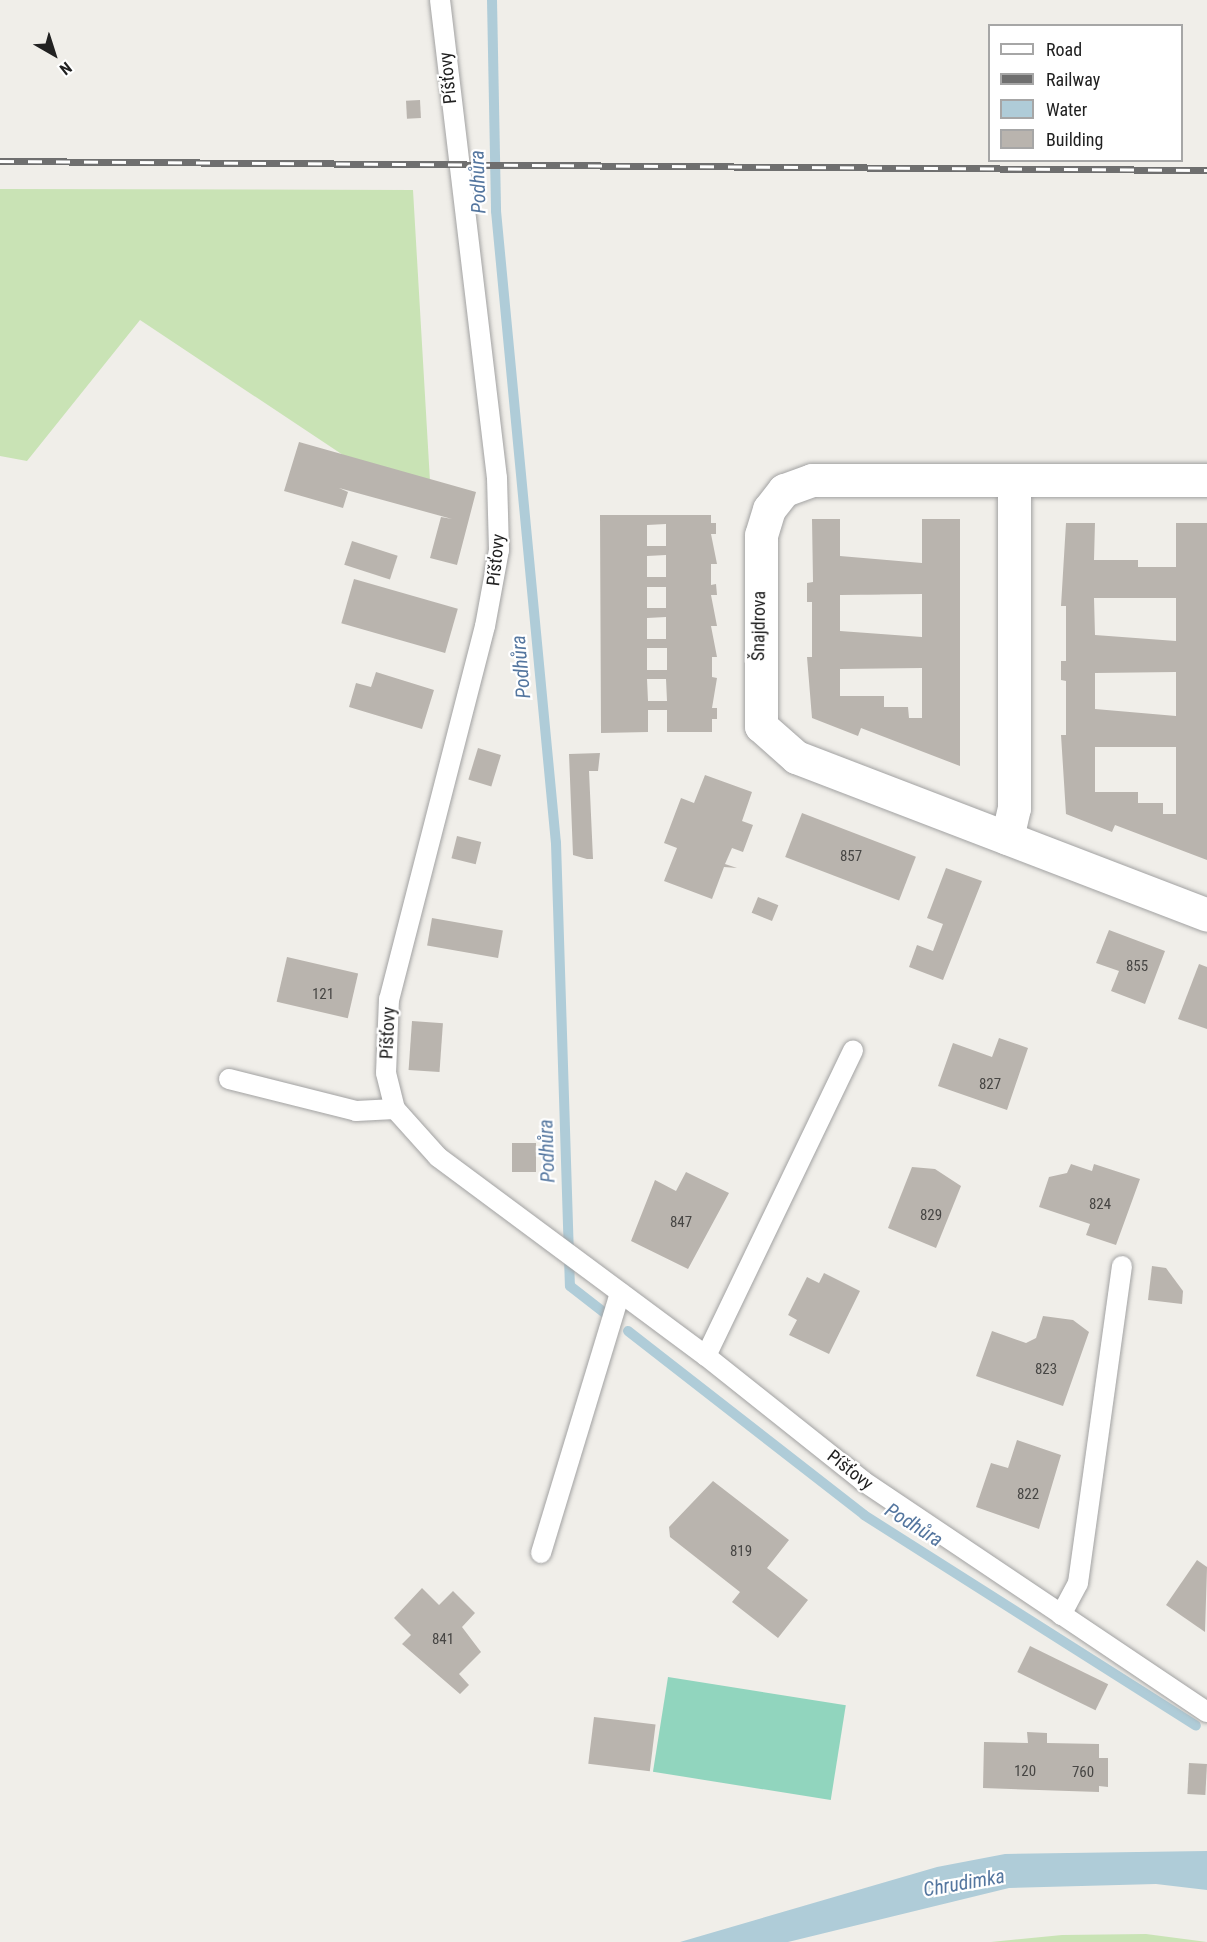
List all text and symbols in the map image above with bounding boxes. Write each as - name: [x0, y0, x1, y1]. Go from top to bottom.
- north arrow: [24, 24, 84, 84]
- legend: [988, 24, 1183, 162]
- text: Road: [1046, 39, 1082, 60]
- street label: Píšťovy: [435, 51, 461, 105]
- text: N: [56, 58, 75, 79]
- text: Railway: [1046, 69, 1100, 90]
- text: Water: [1046, 99, 1087, 120]
- text: Building: [1046, 129, 1103, 150]
- water label: Podhůra: [465, 150, 491, 214]
- street label: Píšťovy: [483, 533, 509, 587]
- street label: Šnajdrova: [748, 591, 770, 661]
- water label: Podhůra: [506, 634, 536, 700]
- house number: 857: [840, 848, 862, 866]
- house number: 855: [1126, 958, 1148, 976]
- house number: 121: [312, 986, 334, 1004]
- street label: Píšťovy: [376, 1006, 400, 1060]
- house number: 827: [979, 1076, 1001, 1094]
- water label: Podhůra: [534, 1119, 560, 1183]
- house number: 824: [1089, 1196, 1111, 1214]
- house number: 829: [920, 1207, 942, 1225]
- house number: 847: [670, 1214, 692, 1232]
- house number: 823: [1035, 1361, 1057, 1379]
- street label: Píšťovy: [823, 1445, 877, 1495]
- house number: 822: [1017, 1486, 1039, 1504]
- water label: Podhůra: [881, 1498, 947, 1552]
- house number: 819: [730, 1543, 752, 1561]
- house number: 841: [432, 1631, 454, 1649]
- house number: 120: [1014, 1763, 1036, 1781]
- house number: 760: [1072, 1764, 1094, 1782]
- water label: Chrudimka: [921, 1864, 1007, 1902]

